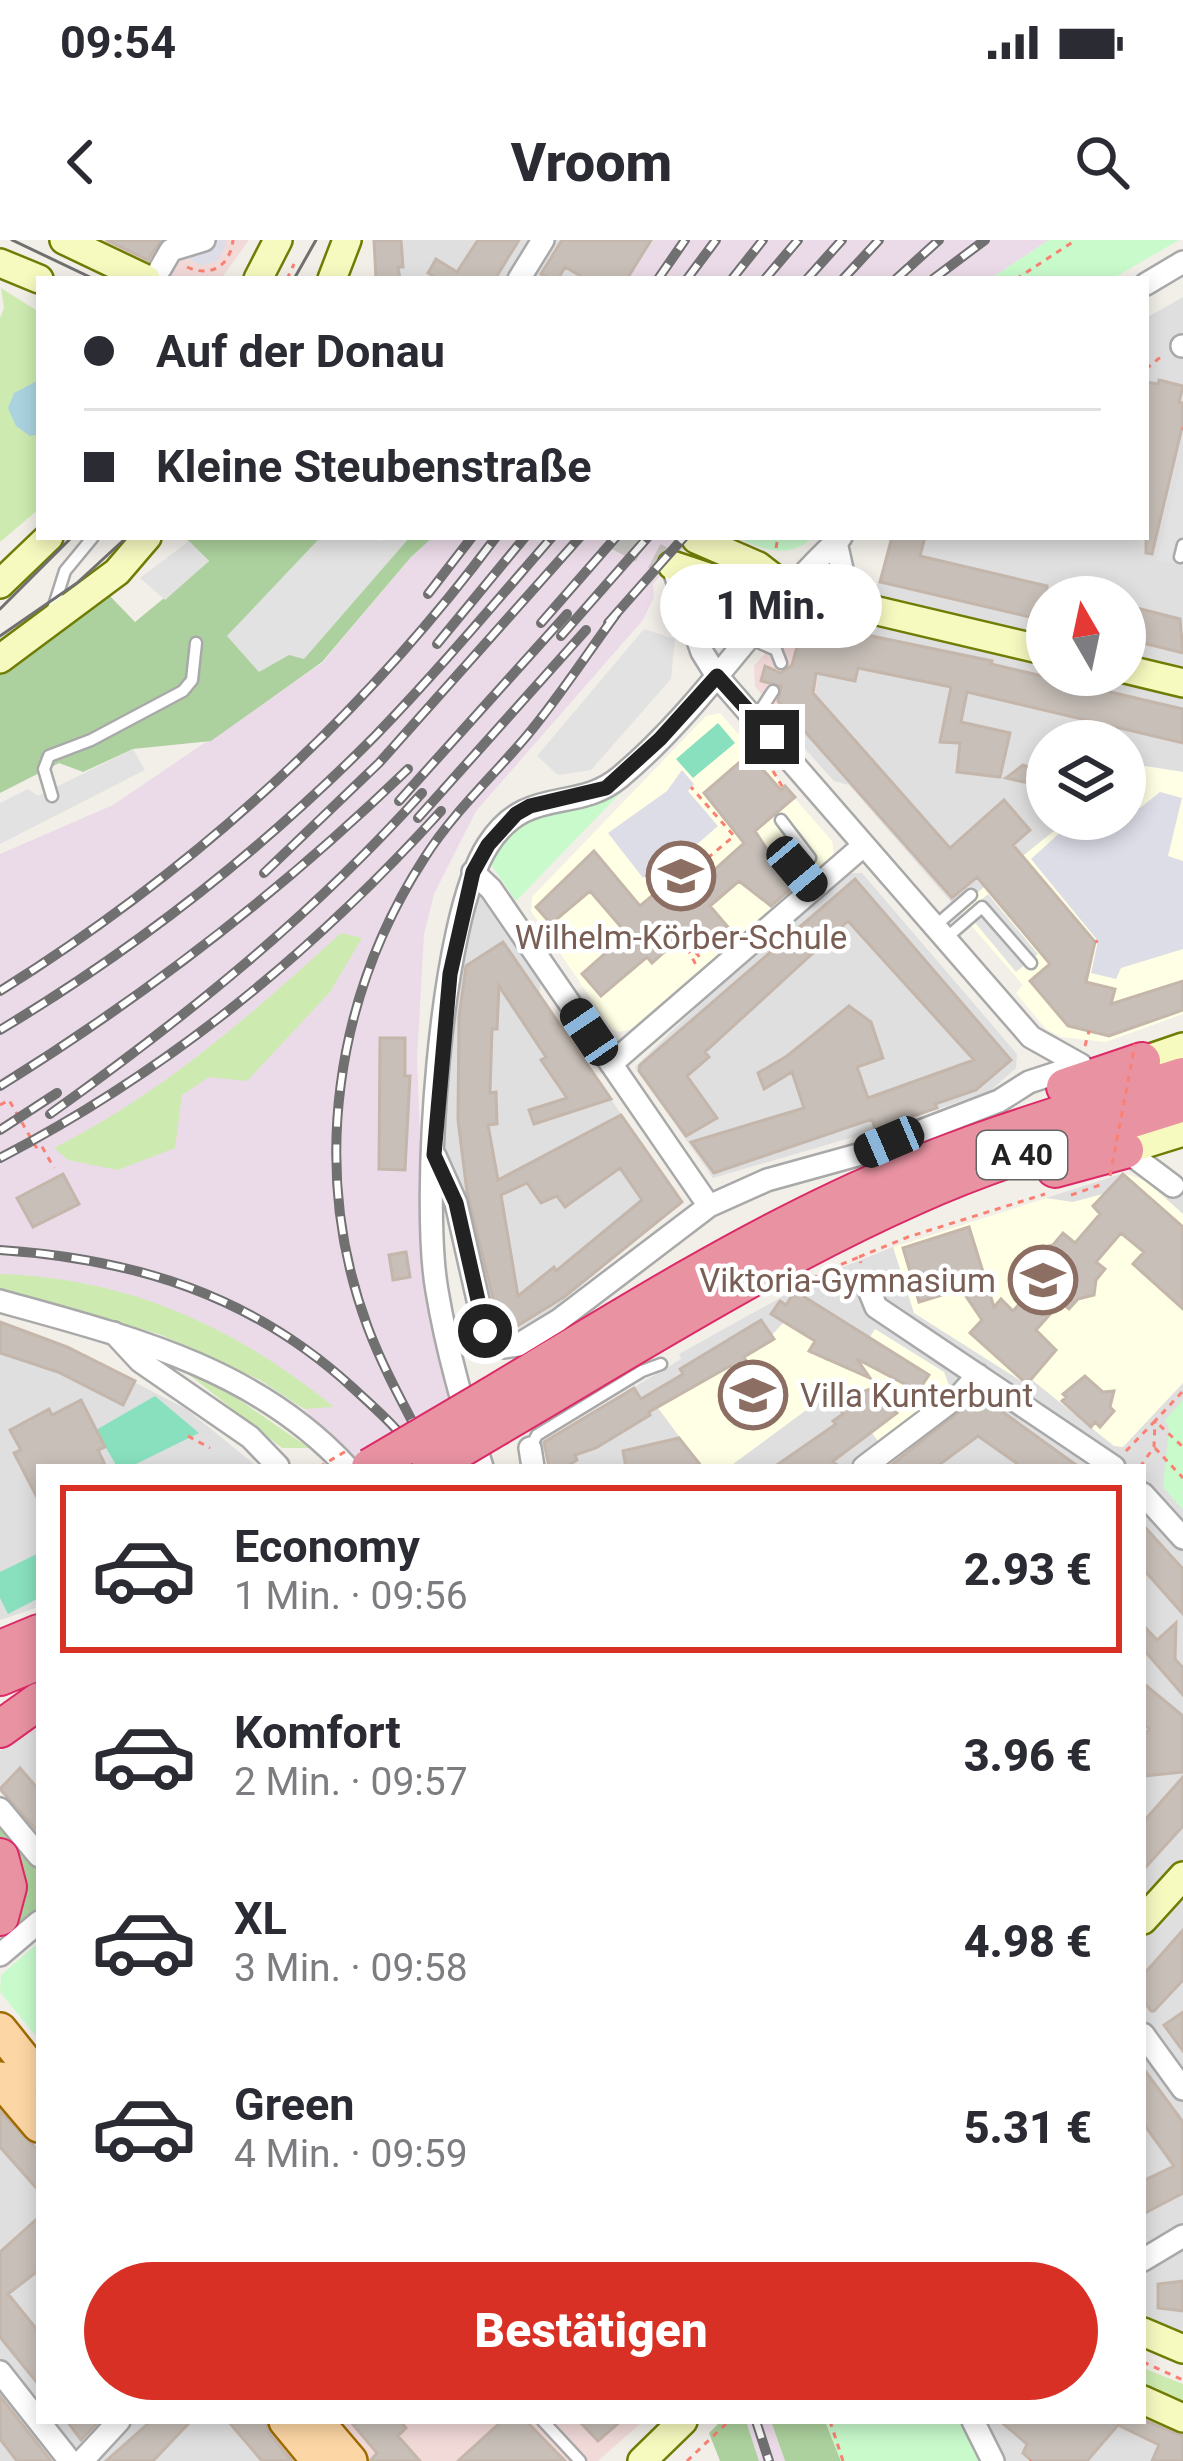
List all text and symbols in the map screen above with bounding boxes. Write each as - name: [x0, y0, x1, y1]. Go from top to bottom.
- text: 09:54: [60, 16, 176, 69]
- icon: back: [48, 129, 114, 195]
- icon: search: [1069, 129, 1135, 195]
- text: Vroom: [511, 131, 672, 194]
- text: Auf der Donau: [156, 325, 445, 378]
- text: Kleine Steubenstraße: [156, 440, 592, 493]
- callout: 1 Min.: [661, 563, 883, 647]
- north arrow: [1026, 576, 1146, 696]
- map controls: [1026, 576, 1146, 840]
- text: 1 Min.: [716, 583, 826, 629]
- route end: [745, 710, 799, 764]
- button: layers: [1026, 720, 1146, 840]
- car: [760, 830, 834, 908]
- school or university icon: Wilhelm-Körber-Schule: [646, 841, 716, 911]
- place label: Wilhelm-Körber-Schule: [515, 918, 847, 957]
- car: [554, 992, 624, 1072]
- car: [849, 1111, 929, 1173]
- road number: A 40: [977, 1131, 1067, 1179]
- school or university icon: Viktoria-Gymnasium: [1008, 1245, 1078, 1315]
- place label: Viktoria-Gymnasium: [699, 1261, 996, 1300]
- route start: [458, 1304, 512, 1358]
- school or university icon: Villa Kunterbunt: [718, 1360, 788, 1430]
- place label: Villa Kunterbunt: [800, 1376, 1033, 1415]
- icon: car: [90, 1515, 198, 1623]
- text: Economy: [234, 1520, 420, 1573]
- text: 2.93 €: [964, 1543, 1092, 1596]
- text: 1 Min. · 09:56: [234, 1573, 468, 1619]
- icon: car: [90, 1701, 198, 1809]
- text: Komfort: [234, 1706, 401, 1759]
- text: 3.96 €: [964, 1729, 1092, 1782]
- text: 2 Min. · 09:57: [234, 1759, 468, 1805]
- icon: car: [90, 1887, 198, 1995]
- text: XL: [234, 1892, 287, 1945]
- text: 4.98 €: [964, 1915, 1092, 1968]
- text: 3 Min. · 09:58: [234, 1945, 468, 1991]
- icon: car: [90, 2073, 198, 2181]
- text: Green: [234, 2078, 355, 2131]
- text: 5.31 €: [964, 2101, 1092, 2154]
- text: 4 Min. · 09:59: [234, 2131, 468, 2177]
- button: Bestätigen: [84, 2262, 1098, 2400]

